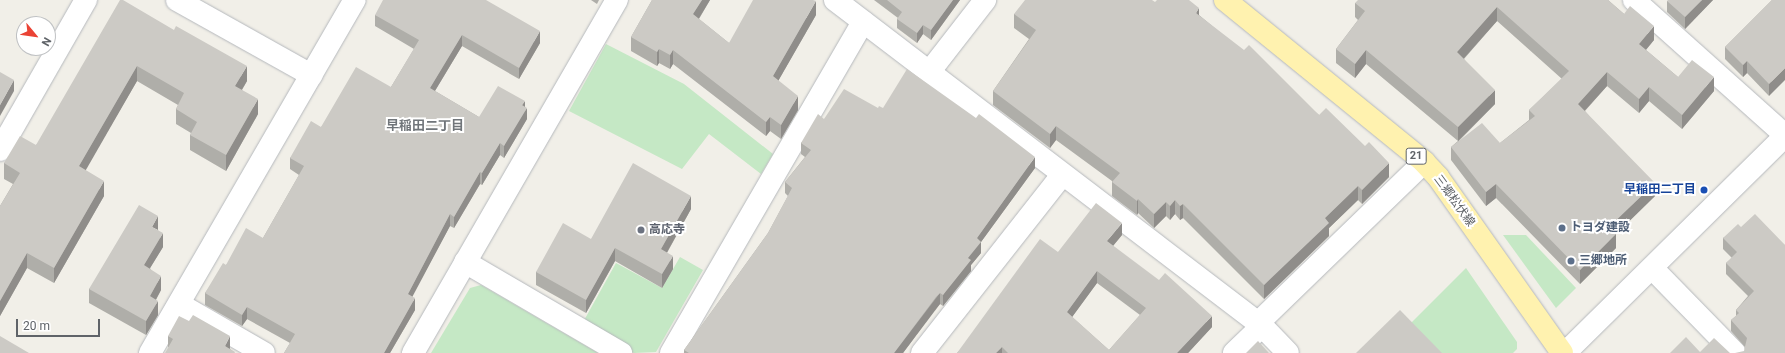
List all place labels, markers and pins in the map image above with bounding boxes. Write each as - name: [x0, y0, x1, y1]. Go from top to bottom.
- place label: 早稲田二丁目: [1624, 183, 1696, 197]
- marker: 早稲田二丁目: [1699, 185, 1709, 195]
- place label: トヨダ建設: [1570, 221, 1630, 235]
- place label: 高応寺: [649, 223, 685, 237]
- marker: トヨダ建設: [1557, 223, 1567, 233]
- marker: 高応寺: [636, 225, 646, 235]
- place label: 三郷地所: [1579, 254, 1627, 268]
- marker: 三郷地所: [1566, 256, 1576, 266]

